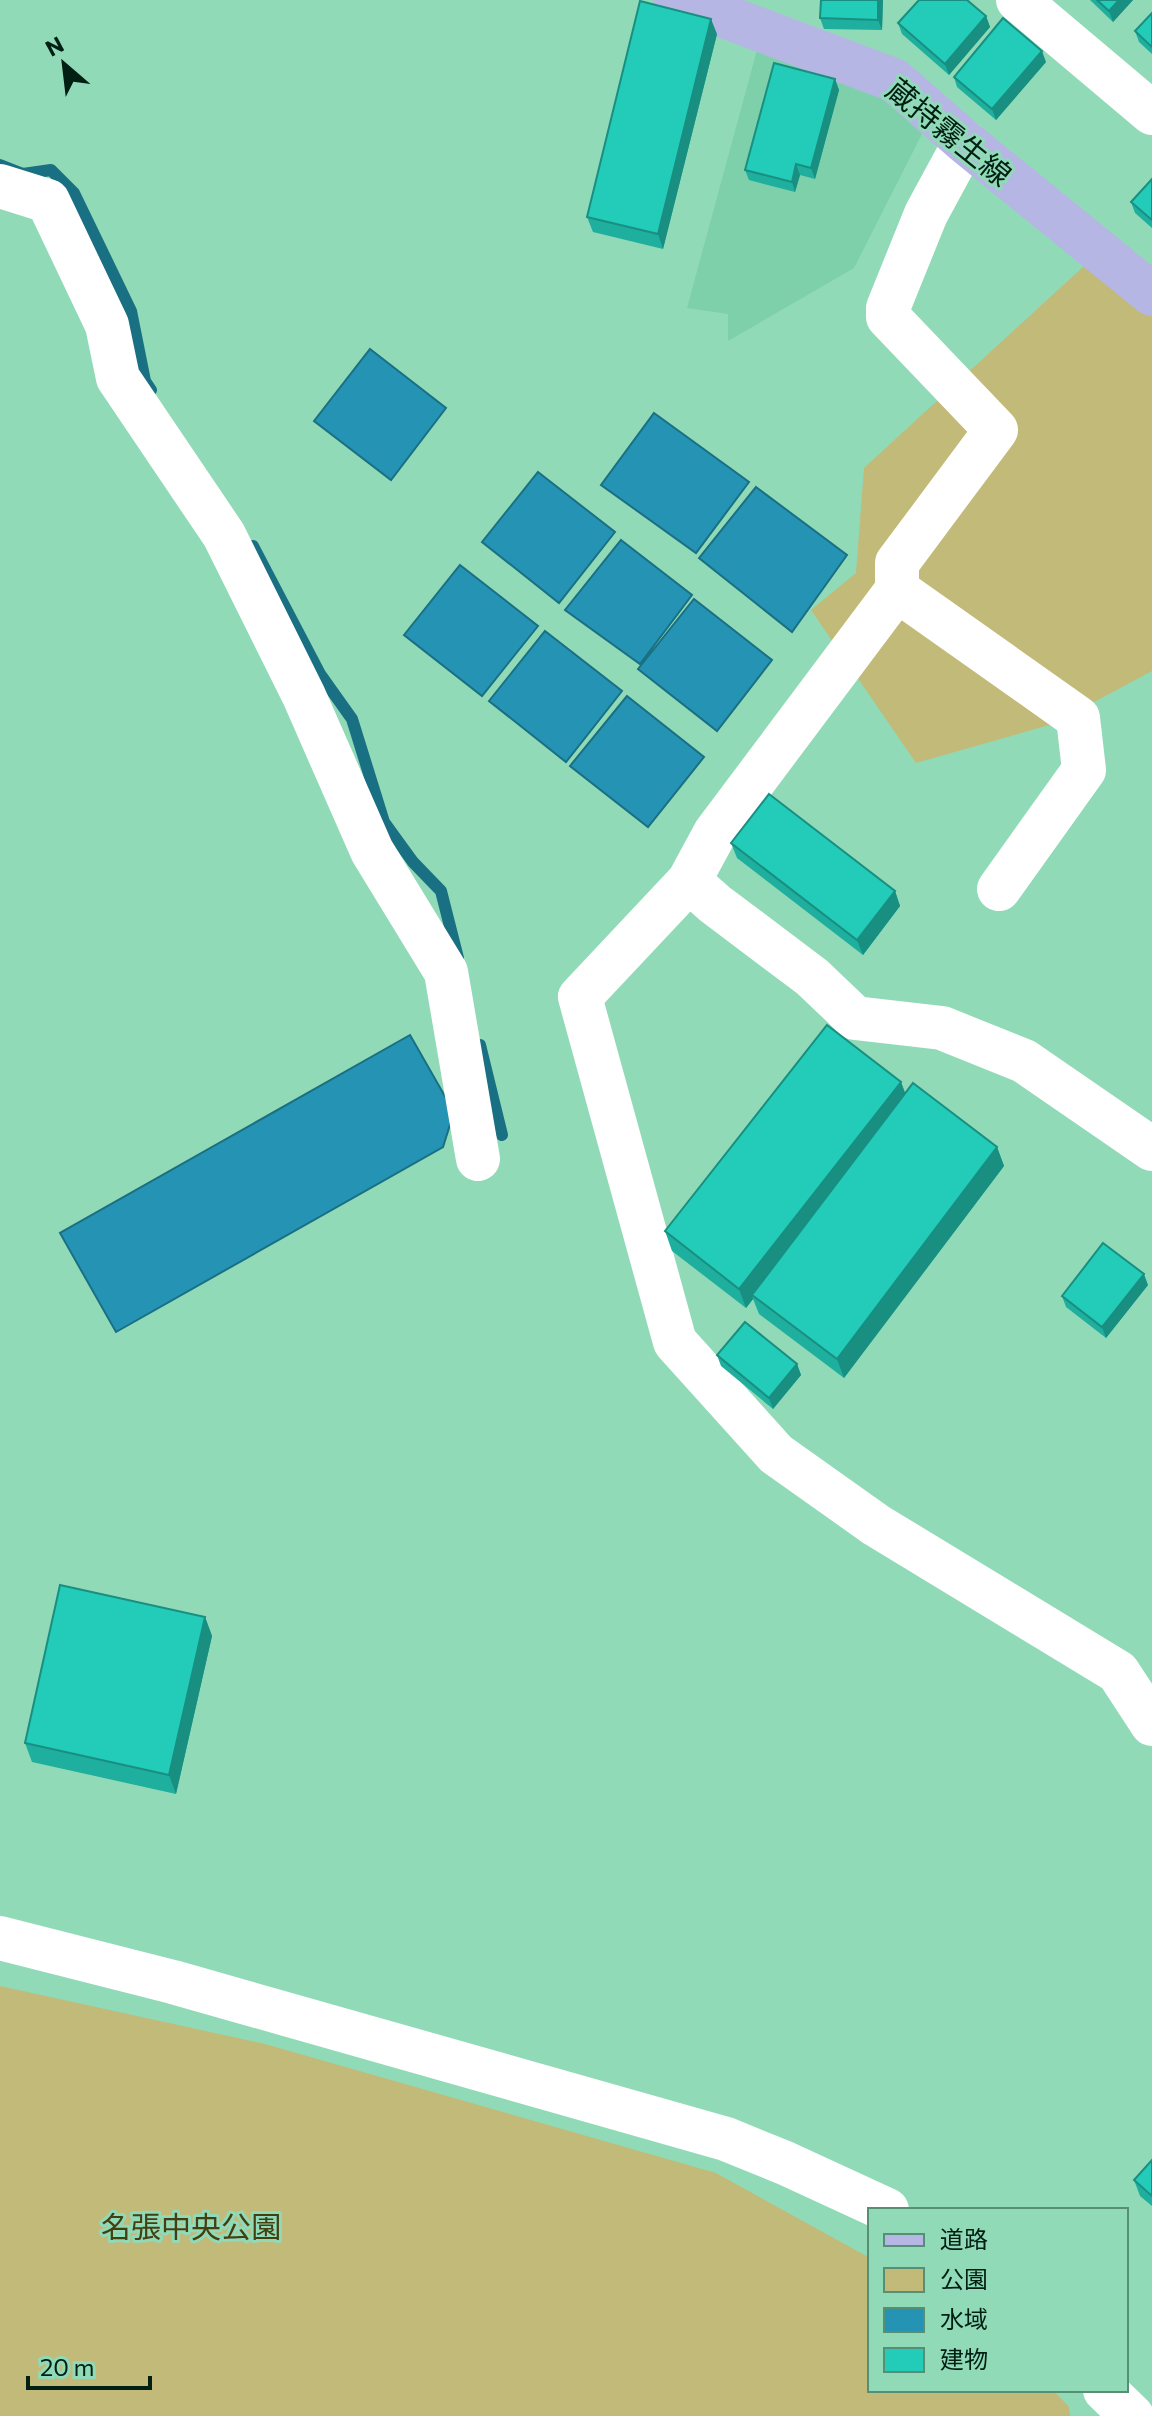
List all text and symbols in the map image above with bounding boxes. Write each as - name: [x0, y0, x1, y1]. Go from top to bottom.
- north arrow: [24, 24, 104, 104]
- text: N: [41, 30, 68, 62]
- street label: 蔵持霧生線: [880, 69, 1020, 193]
- park label: 名張中央公園: [101, 2207, 281, 2244]
- legend: [868, 2208, 1128, 2392]
- text: 道路: [940, 2224, 988, 2253]
- text: 公園: [940, 2264, 988, 2293]
- text: 水域: [940, 2304, 988, 2333]
- scale bar: [28, 2340, 150, 2390]
- text: 建物: [940, 2344, 988, 2373]
- text: 20 m: [40, 2352, 94, 2381]

